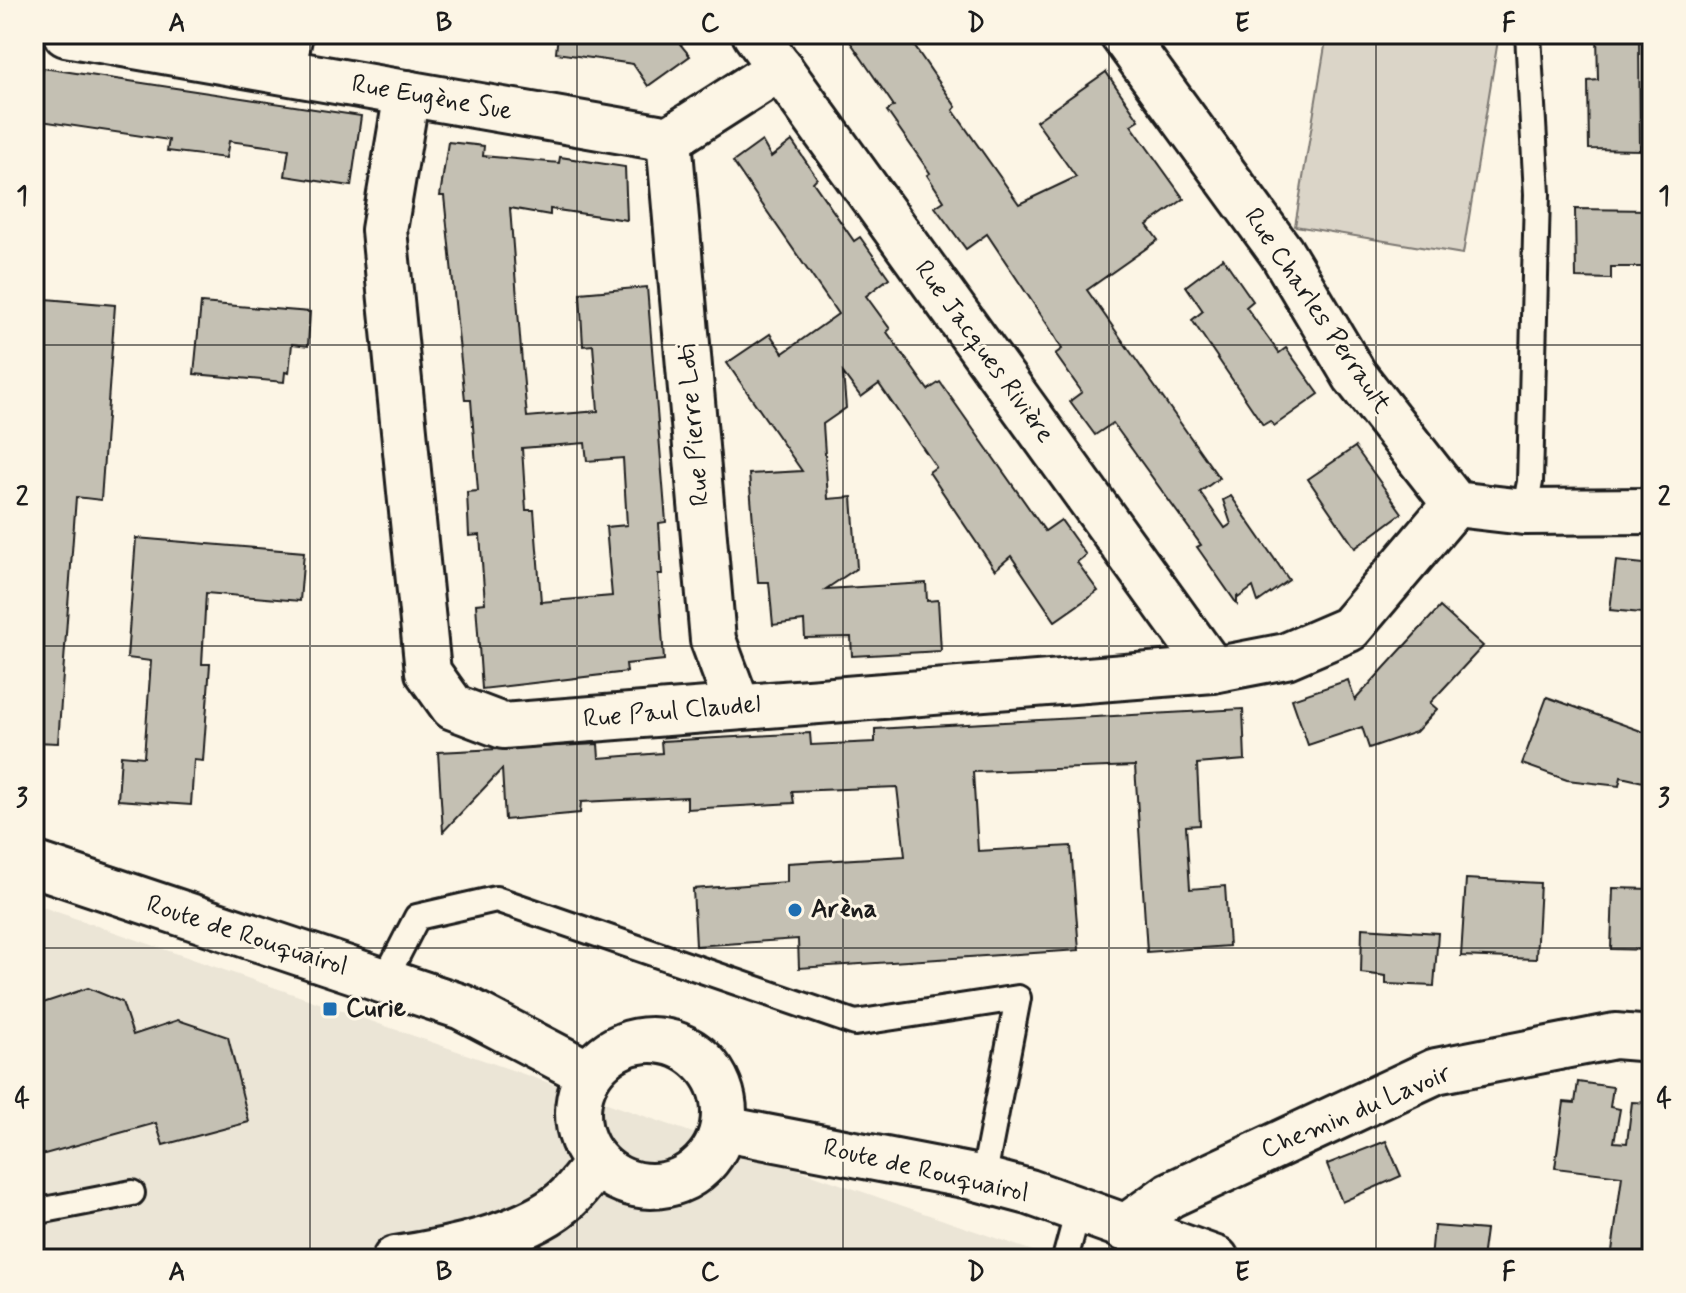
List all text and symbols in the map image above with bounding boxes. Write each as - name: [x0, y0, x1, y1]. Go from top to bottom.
- text: A: [168, 7, 186, 41]
- text: B: [436, 7, 452, 41]
- text: C: [701, 7, 720, 41]
- text: D: [967, 7, 985, 41]
- text: E: [1234, 7, 1250, 41]
- text: F: [1502, 7, 1516, 41]
- street label: Rue Eugène Sue: [349, 67, 515, 129]
- text: 1: [16, 180, 28, 214]
- text: 1: [1658, 180, 1670, 214]
- street label: Rue Charles Perrault: [1236, 202, 1398, 420]
- street label: Rue Jacques Rivière: [906, 254, 1062, 450]
- street label: Rue Pierre Loti: [670, 343, 718, 507]
- text: 2: [16, 481, 29, 515]
- text: 2: [1658, 481, 1671, 515]
- street label: Rue Paul Claudel: [582, 687, 762, 737]
- text: 3: [16, 782, 28, 816]
- text: 3: [1658, 782, 1670, 816]
- street label: Route de Rouquairol: [142, 887, 352, 985]
- place label: Arèna: [811, 893, 877, 927]
- marker: Arèna: [786, 901, 804, 919]
- place label: Curie: [346, 992, 406, 1026]
- marker: Curie: [321, 1000, 339, 1018]
- street label: Chemin du Lavoir: [1256, 1057, 1456, 1167]
- text: 4: [14, 1083, 30, 1117]
- text: 4: [1656, 1083, 1672, 1117]
- street label: Route de Rouquairol: [820, 1131, 1032, 1211]
- text: A: [168, 1256, 186, 1290]
- text: B: [436, 1256, 452, 1290]
- text: C: [701, 1256, 720, 1290]
- text: D: [967, 1256, 985, 1290]
- text: E: [1234, 1256, 1250, 1290]
- text: F: [1502, 1256, 1516, 1290]

